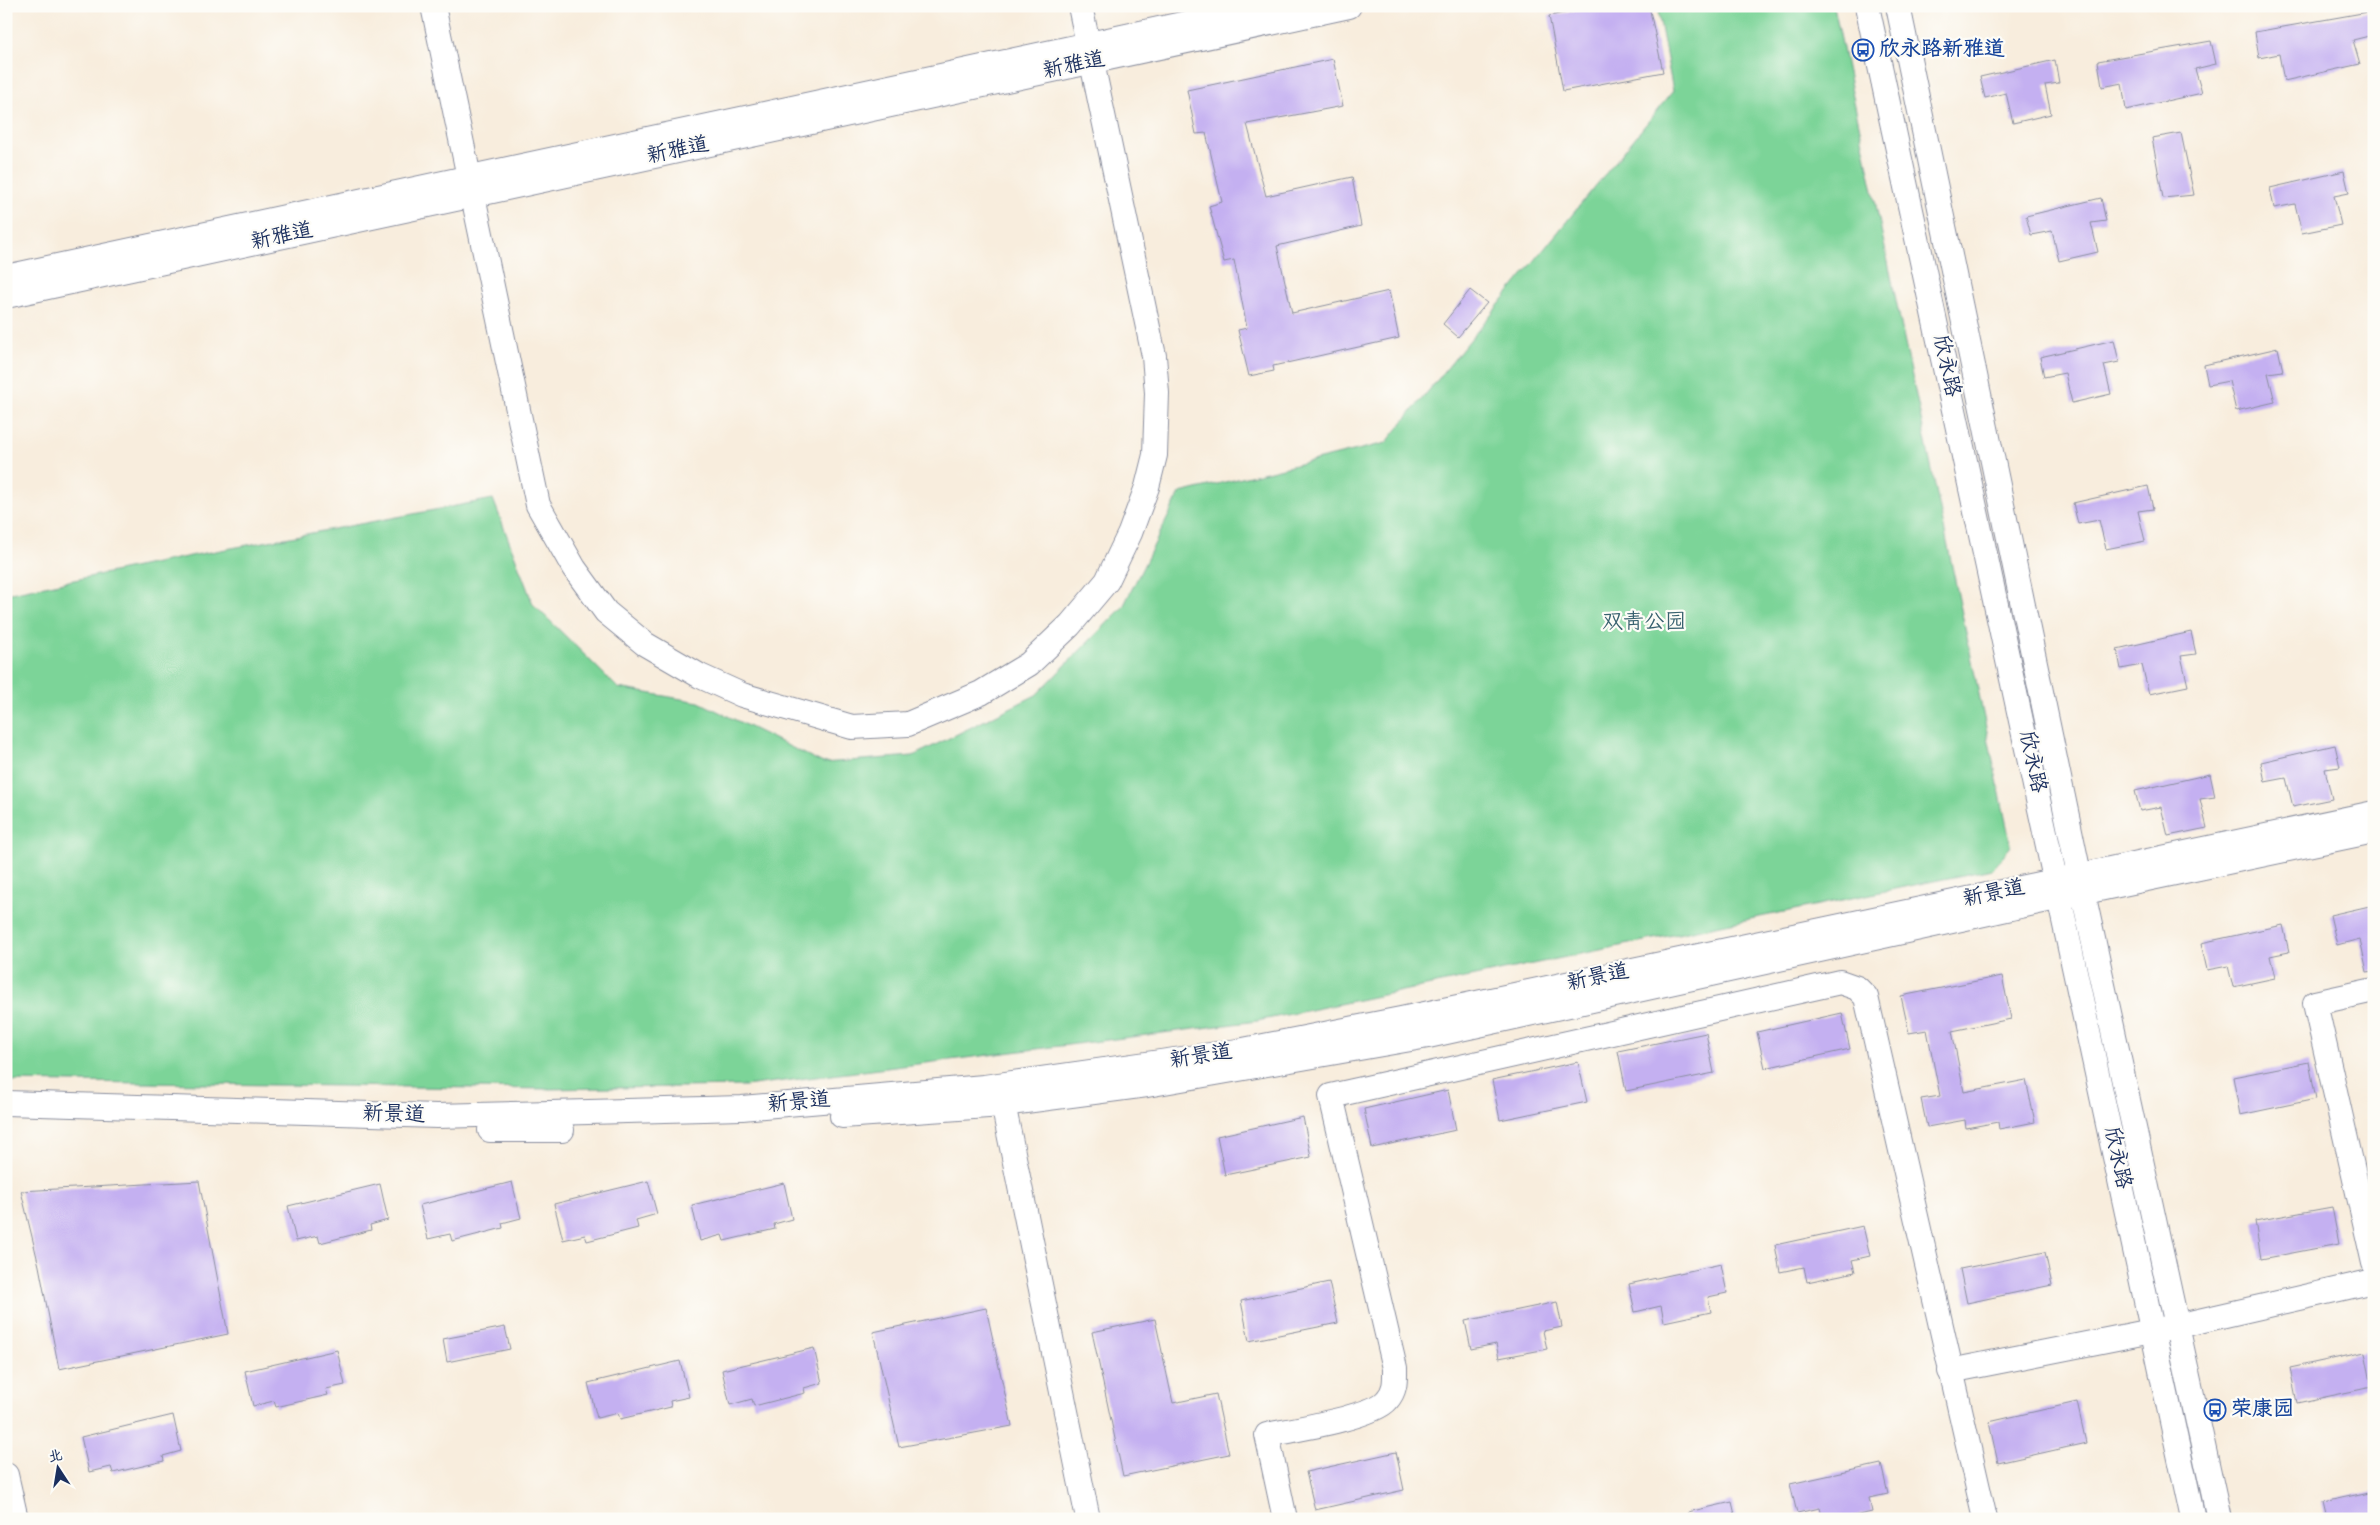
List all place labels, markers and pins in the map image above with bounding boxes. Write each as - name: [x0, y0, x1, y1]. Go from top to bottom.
- place label: 欣永路新雅道: [1879, 35, 2005, 65]
- bus stop icon: 欣永路新雅道: [1851, 38, 1875, 62]
- place label: 荣康园: [2231, 1395, 2294, 1425]
- bus stop icon: 荣康园: [2203, 1398, 2227, 1422]

